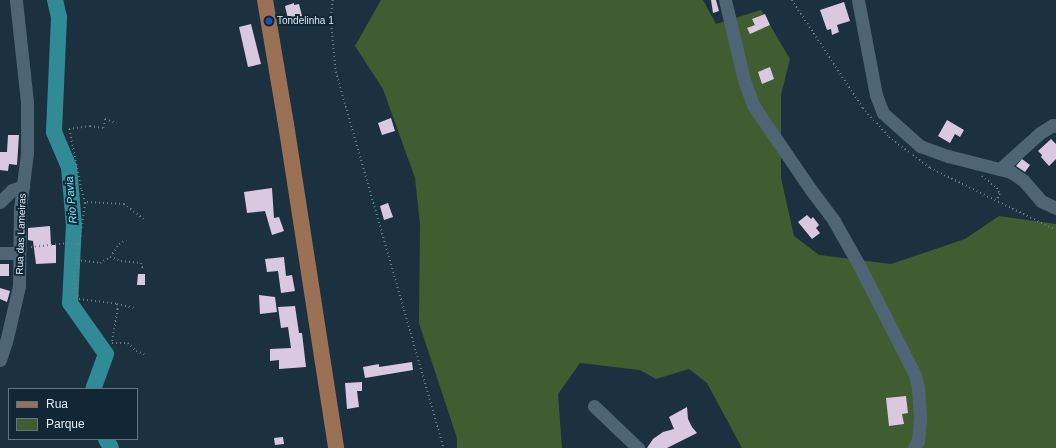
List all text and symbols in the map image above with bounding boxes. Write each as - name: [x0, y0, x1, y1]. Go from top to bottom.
- place label: Tondelinha 1: [277, 15, 334, 27]
- marker: Tondelinha 1: [264, 16, 274, 26]
- water label: Rio Pavia: [62, 176, 80, 224]
- street label: Rua das Lameiras: [14, 193, 28, 275]
- legend: [8, 388, 138, 440]
- text: Rua: [46, 397, 68, 411]
- text: Parque: [46, 417, 85, 431]

